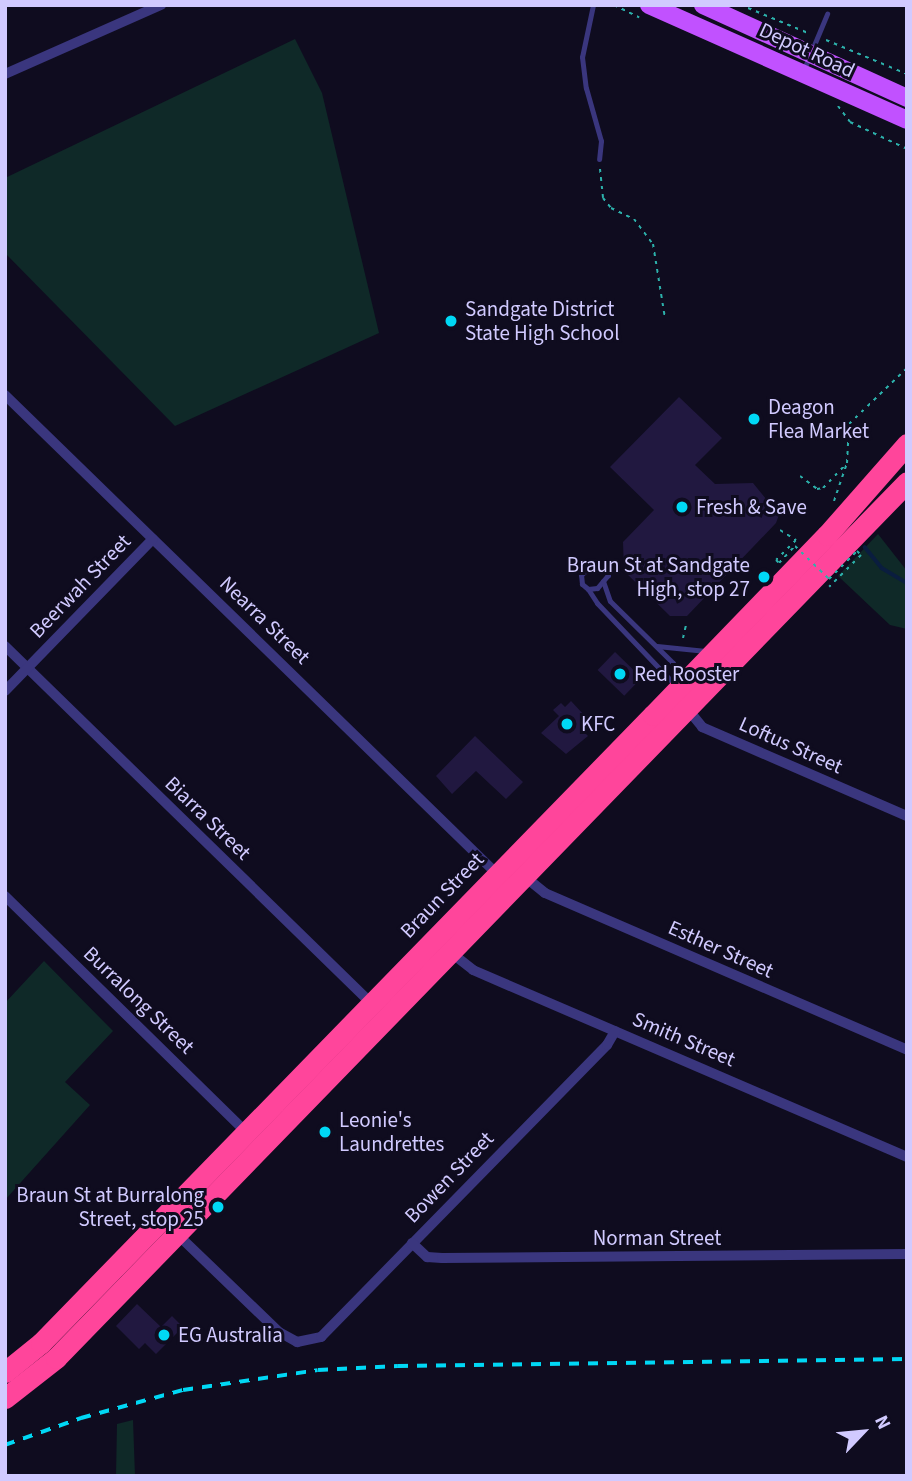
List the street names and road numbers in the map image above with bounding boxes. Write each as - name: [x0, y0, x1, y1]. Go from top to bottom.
- street label: Depot Road: [755, 17, 859, 83]
- street label: Beerwah Street: [24, 529, 136, 643]
- street label: Nearra Street: [215, 571, 315, 669]
- street label: Loftus Street: [735, 711, 847, 779]
- street label: Biarra Street: [160, 771, 256, 865]
- street label: Braun Street: [395, 847, 489, 943]
- street label: Esther Street: [664, 915, 778, 983]
- street label: Burralong Street: [78, 941, 200, 1059]
- street label: Smith Street: [629, 1006, 739, 1072]
- street label: Bowen Street: [399, 1126, 499, 1228]
- street label: Norman Street: [593, 1225, 721, 1251]

